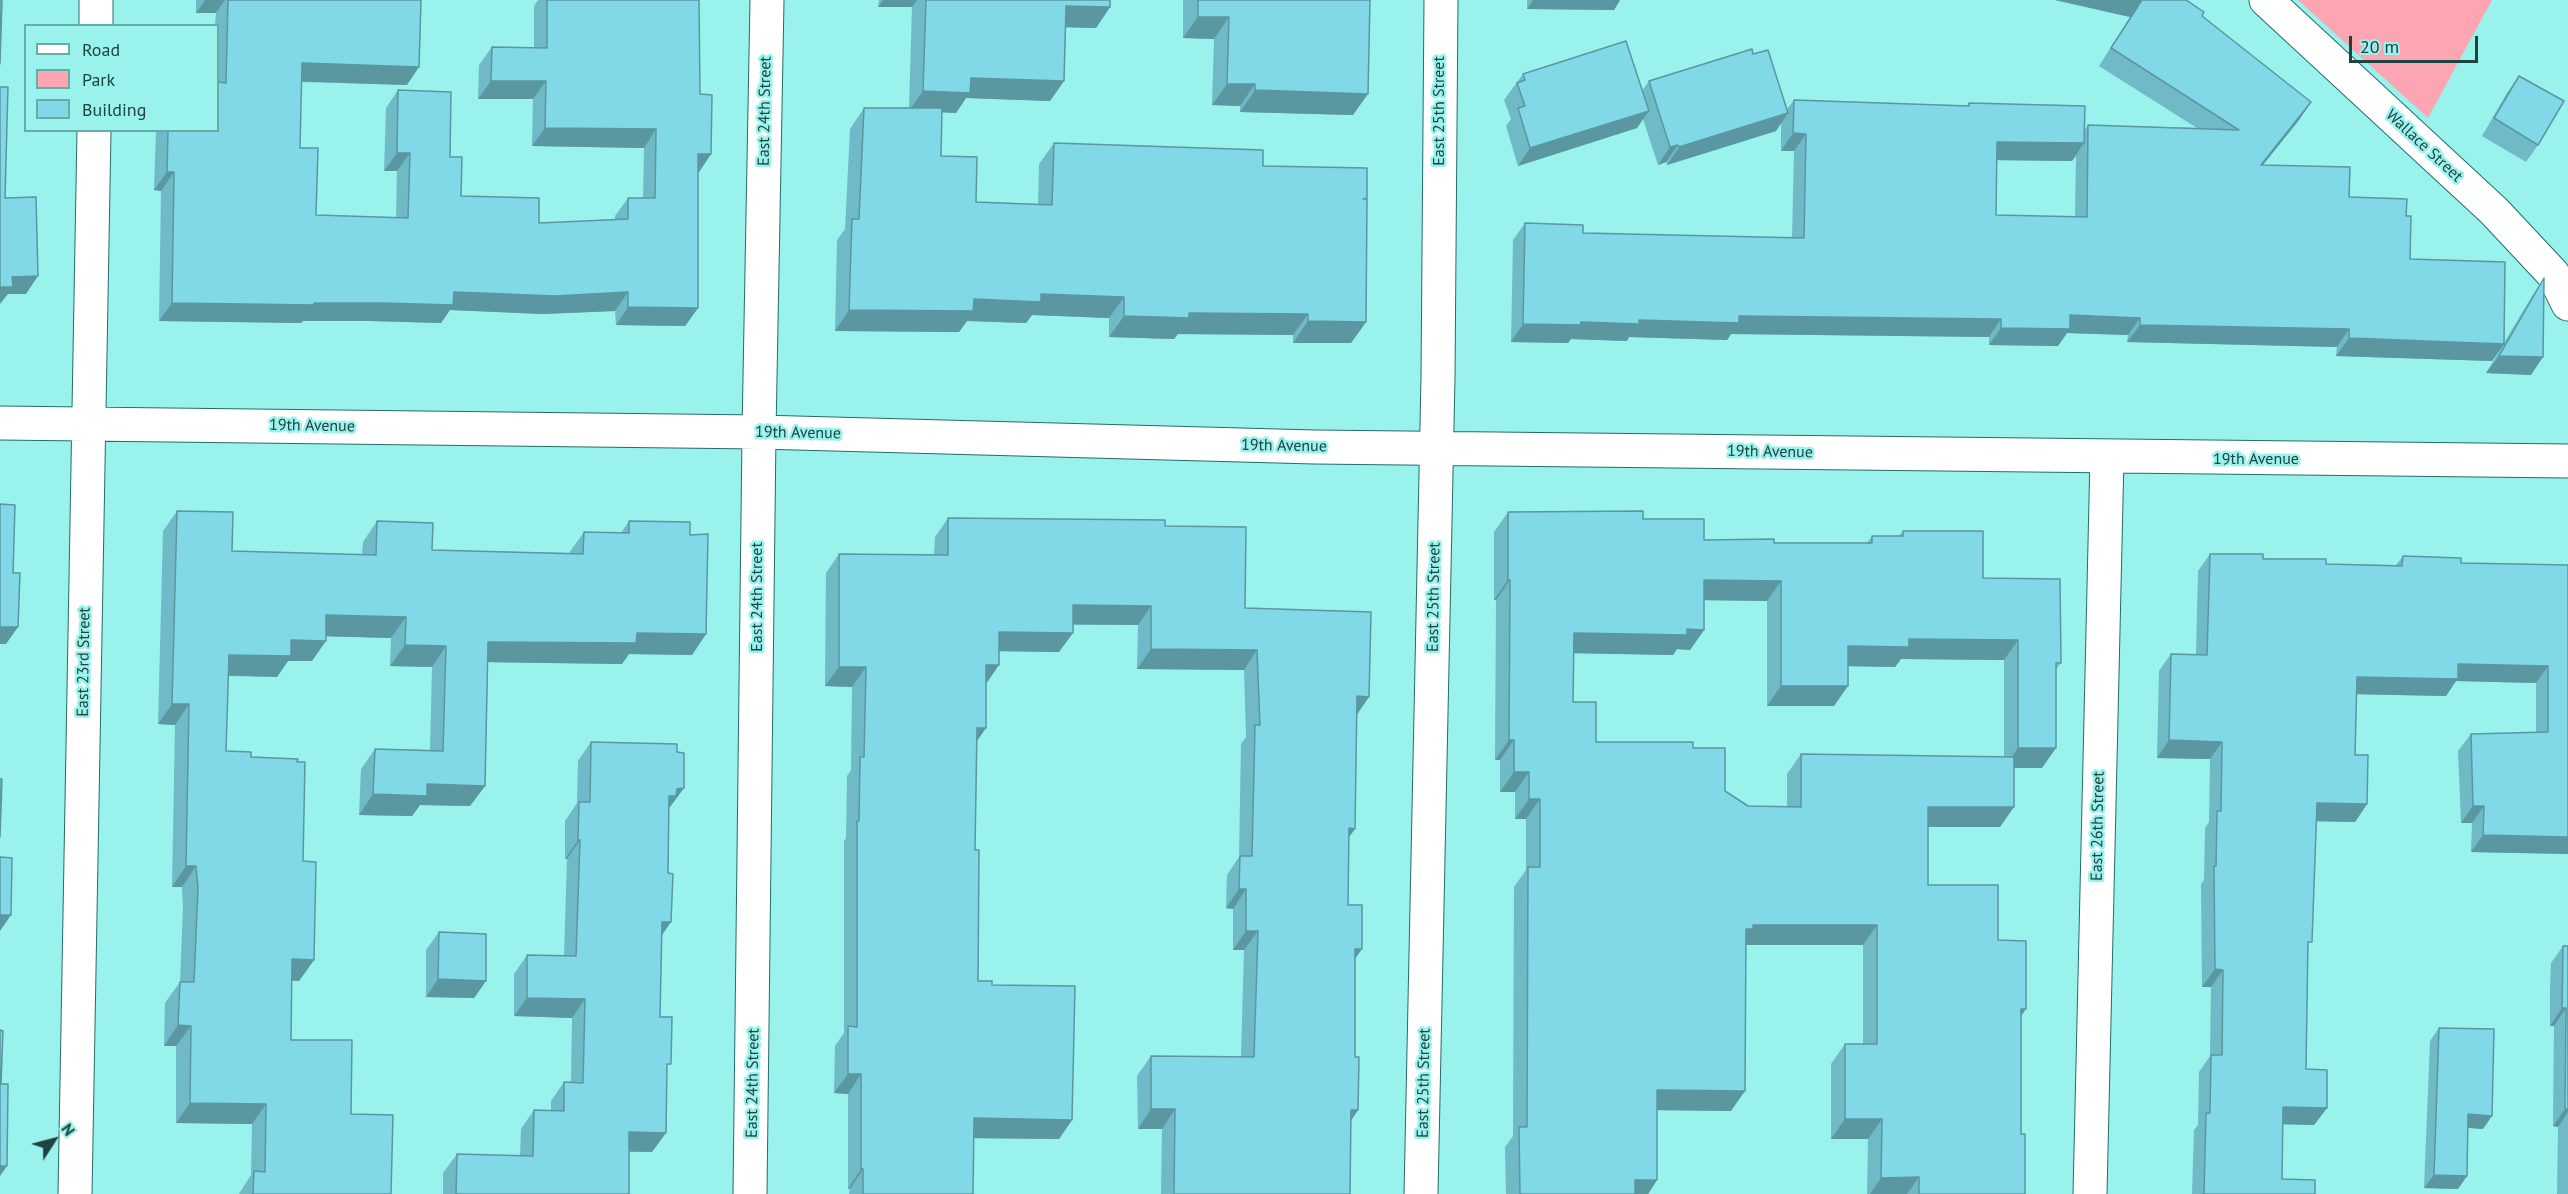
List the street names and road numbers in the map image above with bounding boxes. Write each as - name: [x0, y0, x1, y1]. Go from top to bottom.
- street label: East 24th Street: [754, 56, 776, 166]
- street label: East 25th Street: [1429, 56, 1449, 166]
- street label: Wallace Street: [2382, 106, 2466, 186]
- street label: 19th Avenue: [269, 416, 355, 436]
- street label: 19th Avenue: [755, 423, 841, 443]
- street label: 19th Avenue: [1241, 436, 1327, 456]
- street label: 19th Avenue: [1727, 442, 1813, 462]
- street label: 19th Avenue: [2213, 449, 2299, 469]
- street label: East 24th Street: [747, 542, 767, 652]
- street label: East 25th Street: [1423, 542, 1445, 652]
- street label: East 23rd Street: [73, 607, 95, 717]
- street label: East 26th Street: [2087, 771, 2109, 881]
- street label: East 24th Street: [742, 1028, 764, 1138]
- street label: East 25th Street: [1413, 1028, 1435, 1138]

